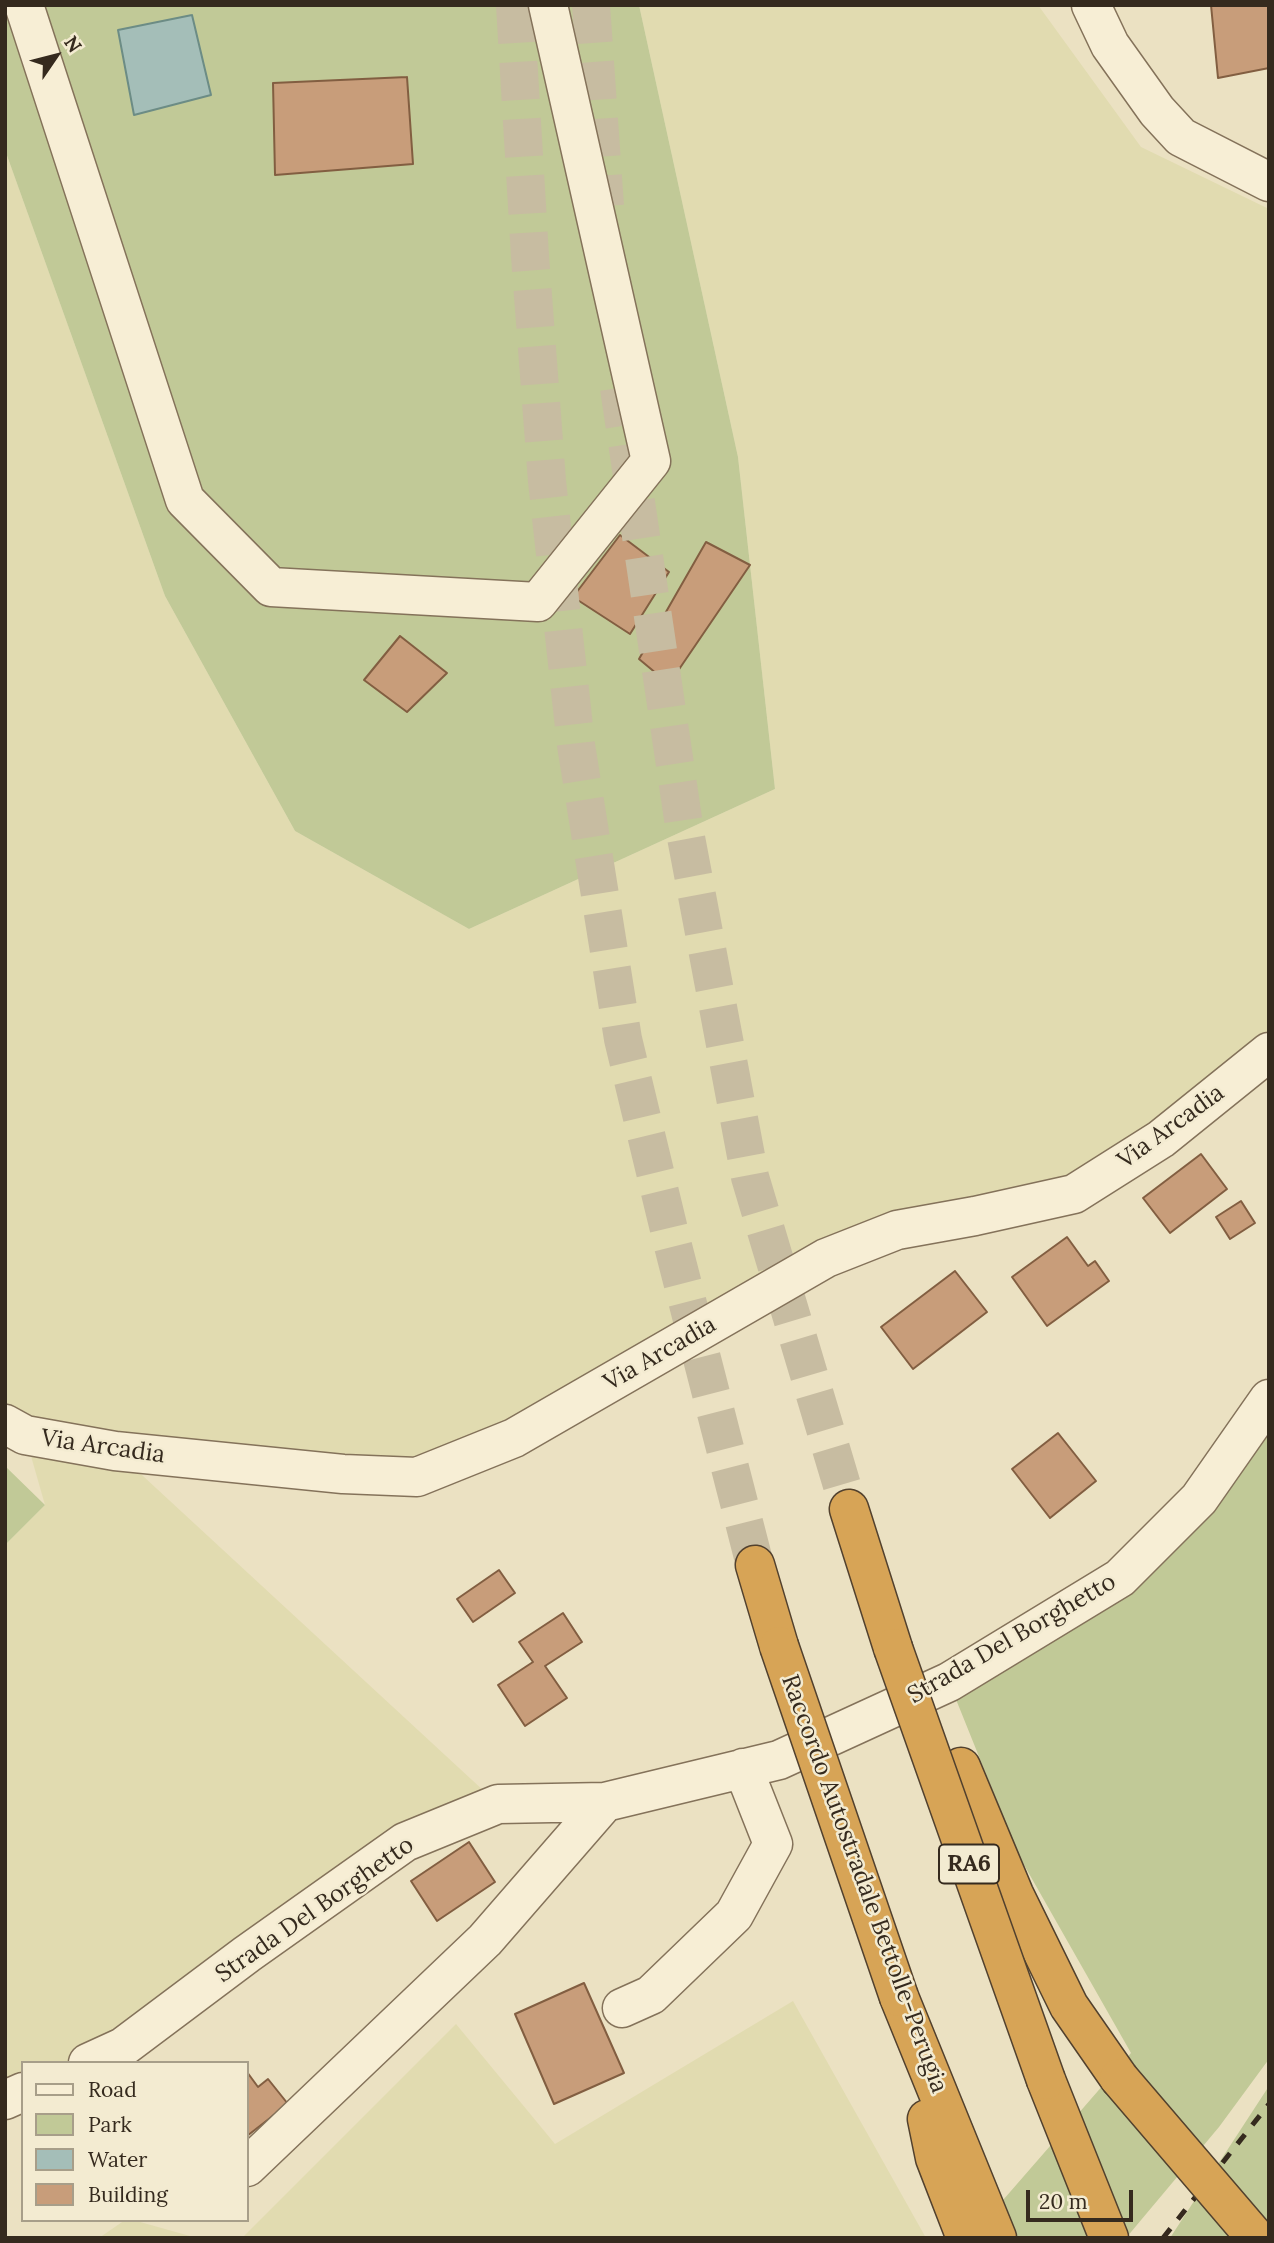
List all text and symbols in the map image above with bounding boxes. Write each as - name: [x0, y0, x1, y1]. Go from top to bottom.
- north arrow: [21, 21, 91, 91]
- text: N: [59, 31, 87, 57]
- street label: Via Arcadia: [1112, 1079, 1230, 1175]
- street label: Via Arcadia: [599, 1310, 721, 1398]
- street label: Via Arcadia: [39, 1424, 167, 1470]
- street label: Strada Del Borghetto: [903, 1568, 1121, 1710]
- street label: Raccordo Autostradale Bettolle-Perugia: [775, 1671, 953, 2097]
- street label: Strada Del Borghetto: [210, 1831, 420, 1989]
- road number: RA6: [939, 1844, 999, 1884]
- legend: [21, 2061, 248, 2222]
- text: Road: [88, 2076, 137, 2103]
- text: Park: [88, 2111, 132, 2138]
- text: Water: [88, 2146, 147, 2173]
- scale bar: [1029, 2176, 1136, 2220]
- text: Building: [88, 2181, 168, 2208]
- text: 20 m: [1039, 2188, 1088, 2215]

